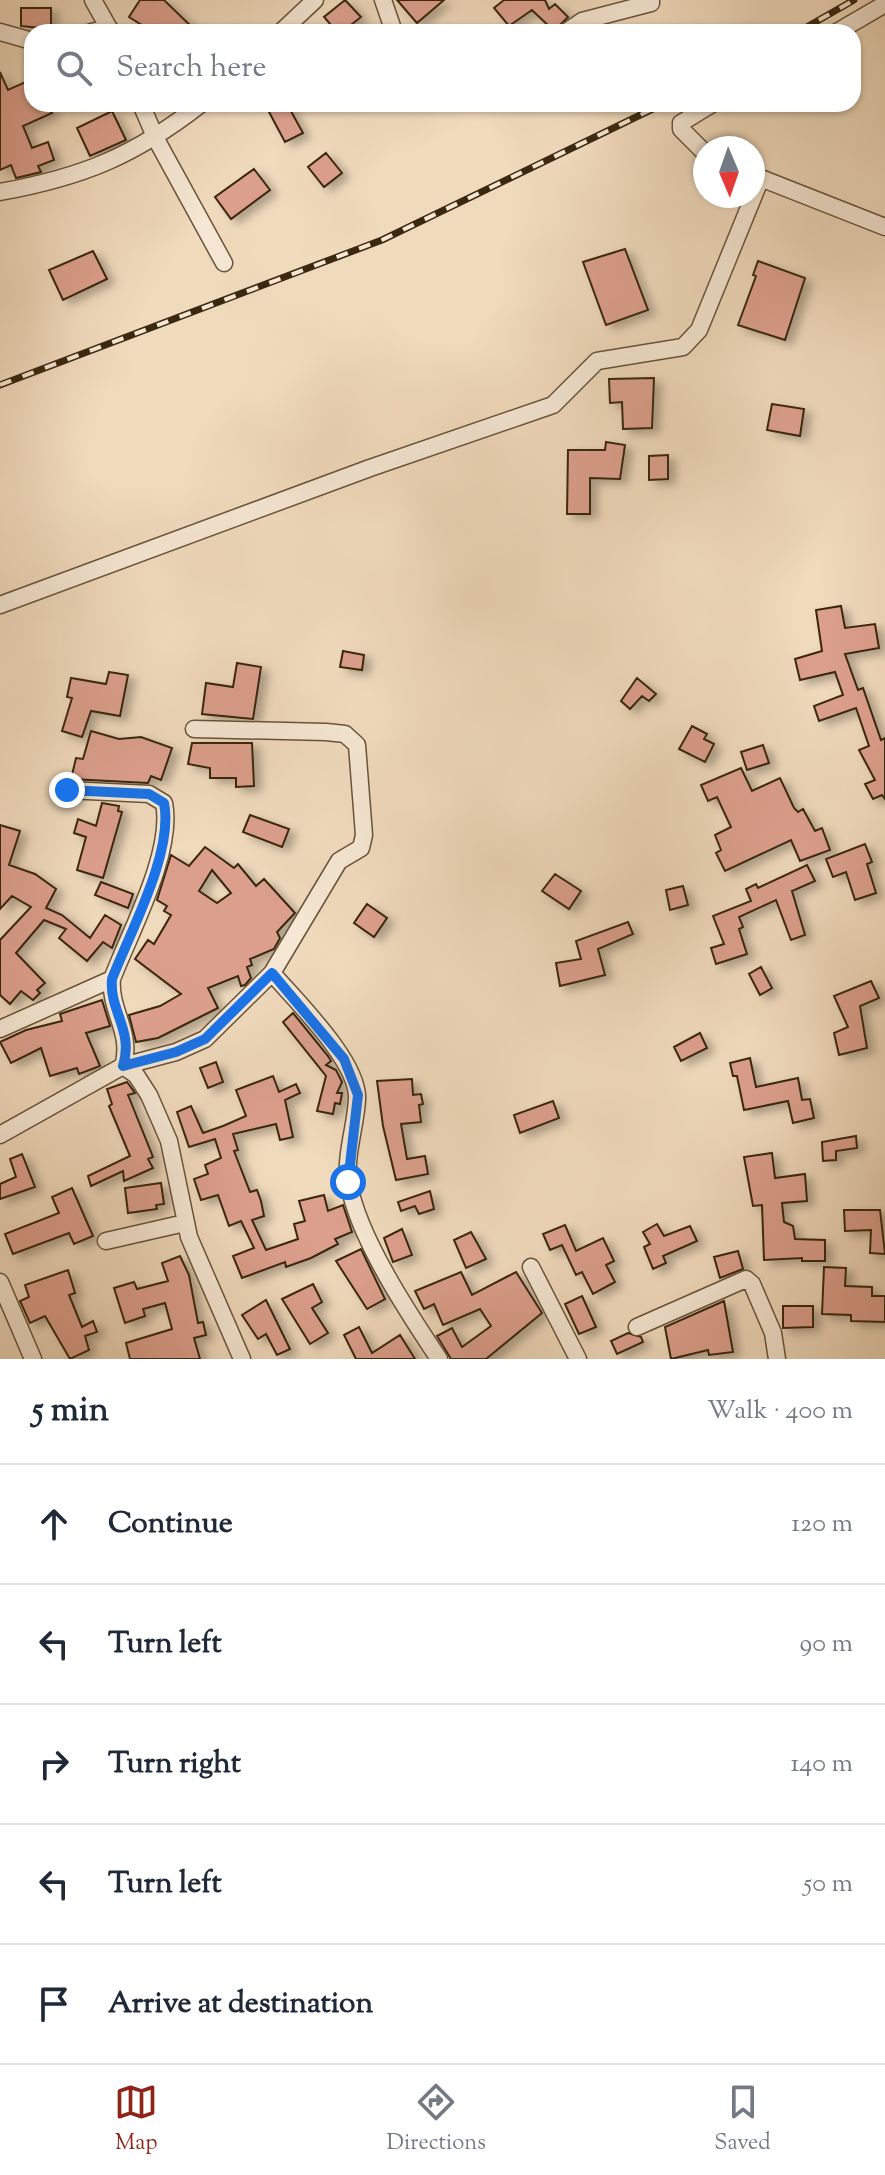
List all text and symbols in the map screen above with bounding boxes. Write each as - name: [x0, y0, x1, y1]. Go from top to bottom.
- search box: [24, 24, 861, 112]
- icon: search: [52, 46, 96, 90]
- text: Search here: [116, 47, 266, 90]
- north arrow: [693, 136, 765, 208]
- route end: [49, 772, 85, 808]
- route start: [330, 1164, 366, 1200]
- text: 5 min: [32, 1387, 109, 1436]
- text: Walk · 400 m: [707, 1393, 853, 1430]
- icon: ahead: [32, 1502, 76, 1546]
- text: Continue: [108, 1503, 233, 1546]
- text: 120 m: [791, 1506, 853, 1543]
- icon: left: [32, 1622, 76, 1666]
- text: Turn left: [108, 1623, 222, 1666]
- text: 90 m: [800, 1626, 853, 1663]
- icon: right: [32, 1742, 76, 1786]
- text: Turn right: [108, 1743, 241, 1786]
- text: 140 m: [790, 1746, 853, 1783]
- icon: left: [32, 1862, 76, 1906]
- text: Turn left: [108, 1863, 222, 1906]
- text: 50 m: [803, 1866, 853, 1903]
- icon: arrive: [32, 1982, 76, 2026]
- text: Arrive at destination: [108, 1983, 373, 2026]
- tab: Map: [114, 2080, 158, 2160]
- tab: Directions: [387, 2080, 486, 2160]
- tab: Saved: [714, 2080, 771, 2160]

